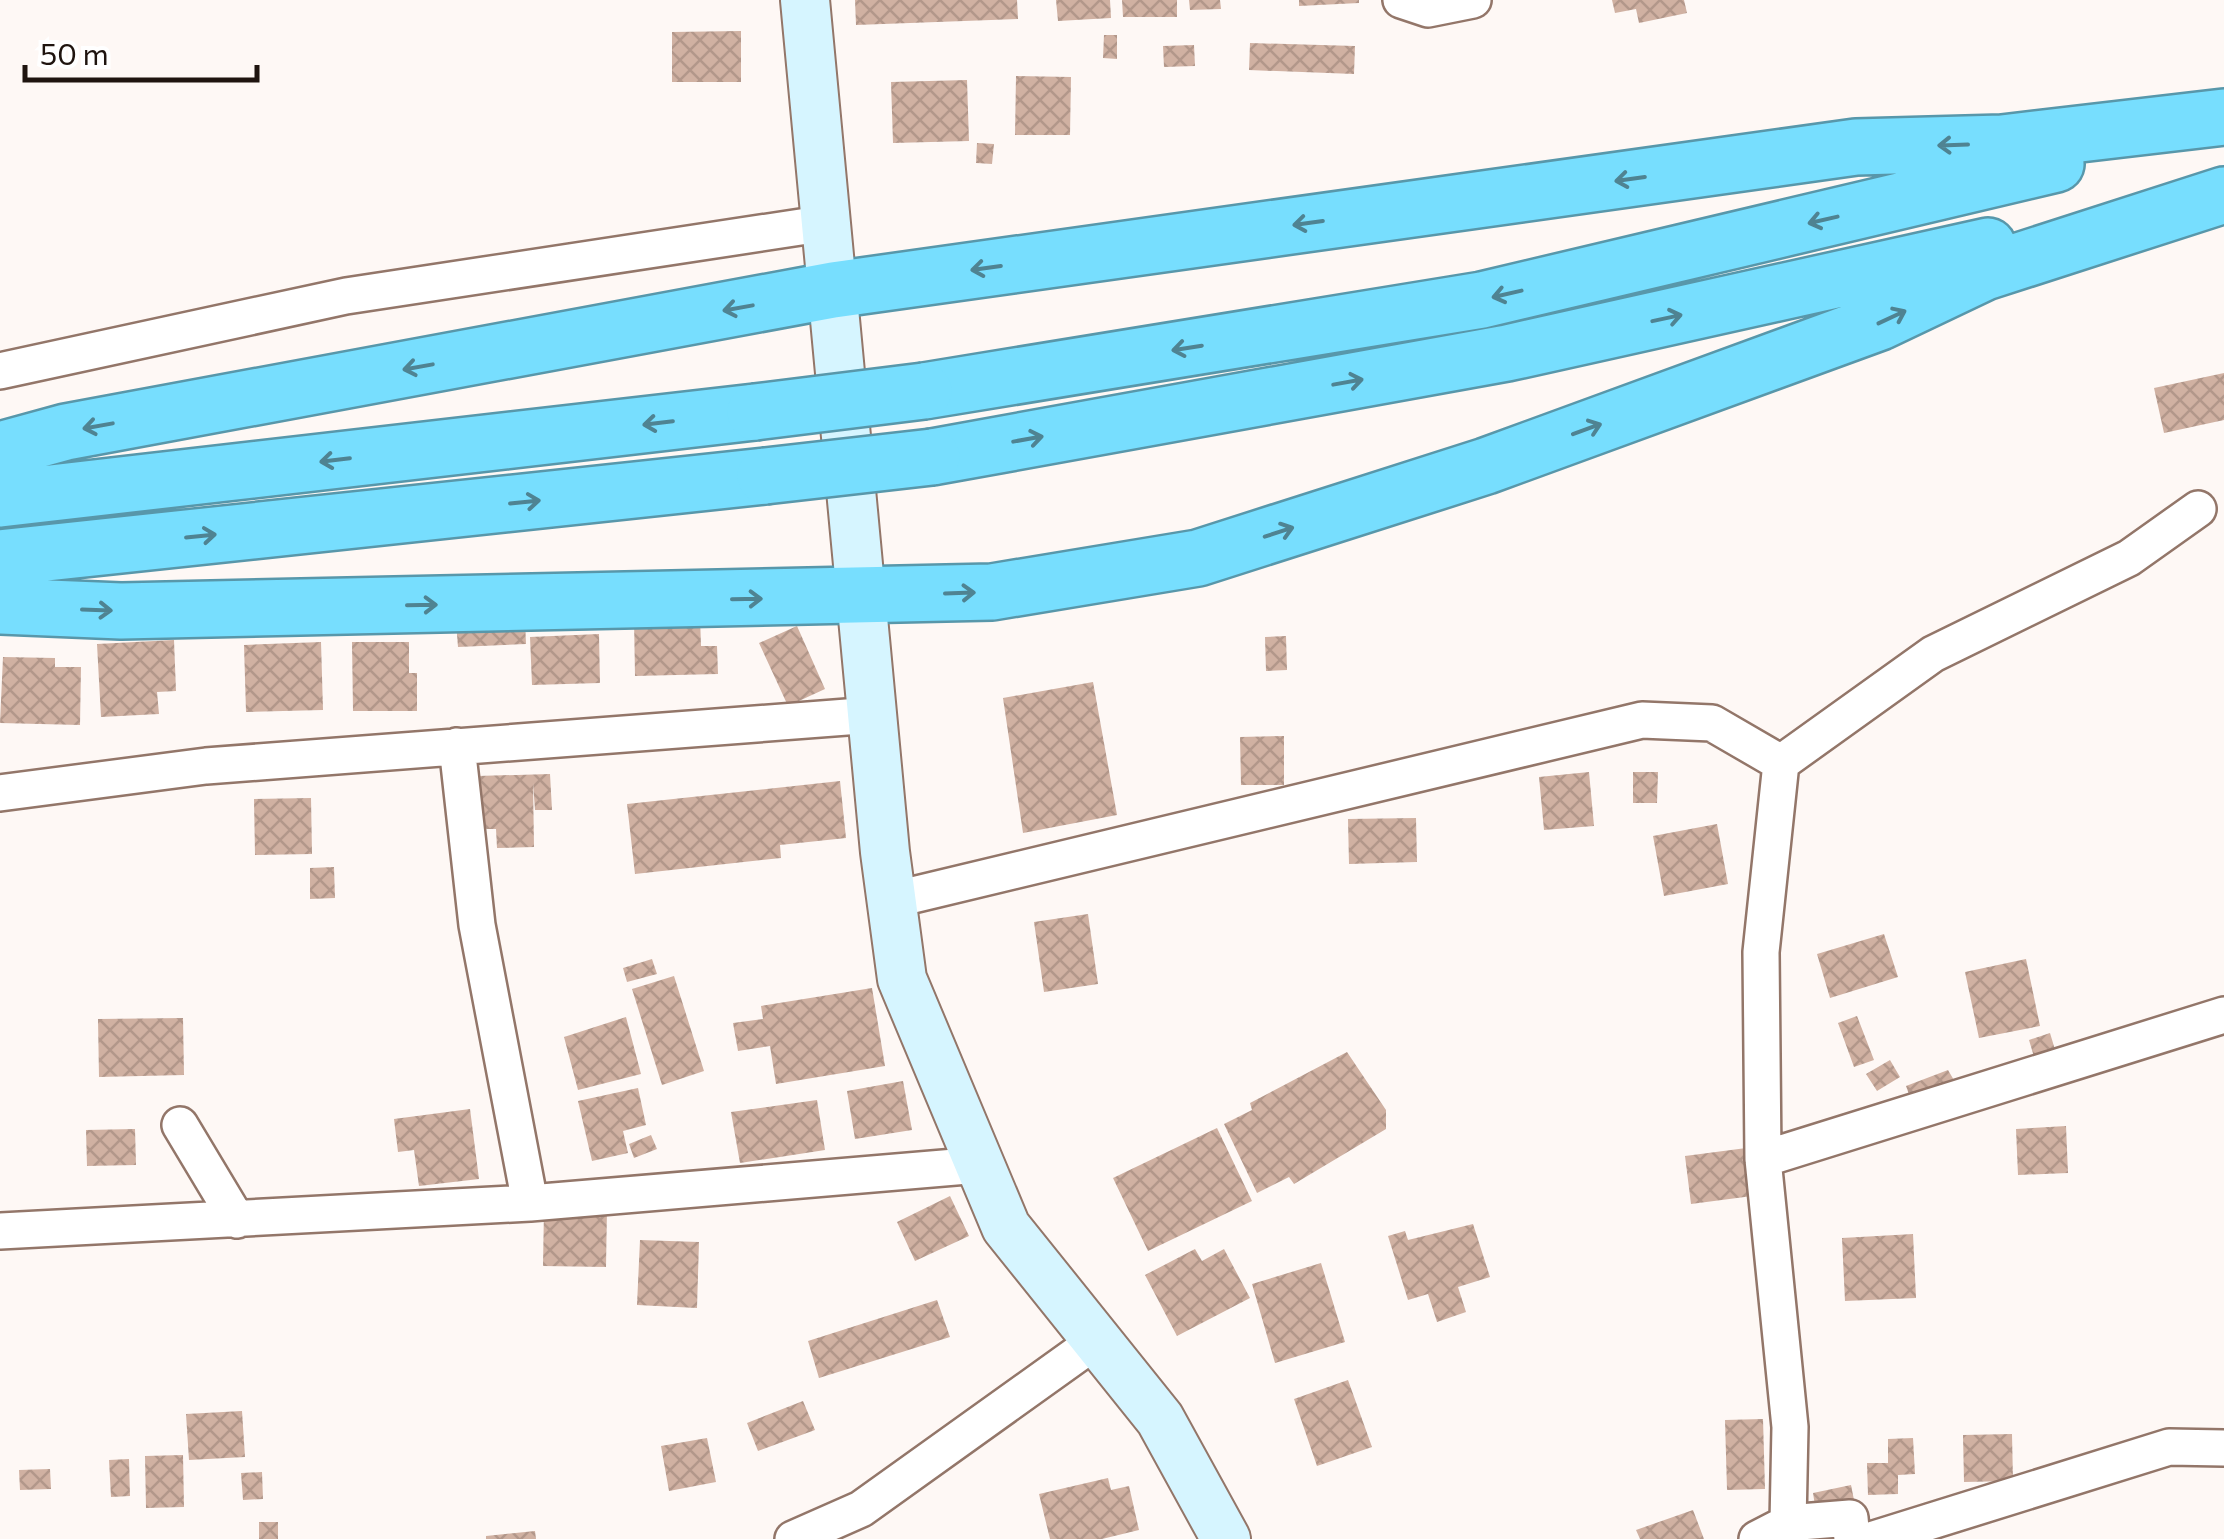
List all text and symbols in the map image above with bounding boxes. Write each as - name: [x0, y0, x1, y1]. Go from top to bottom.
- scale bar: [25, 20, 258, 82]
- text: 50 m: [40, 34, 109, 71]
- one-way arrow: [1938, 135, 1970, 154]
- one-way arrow: [1615, 170, 1647, 188]
- one-way arrow: [1808, 212, 1840, 230]
- one-way arrow: [1293, 215, 1325, 233]
- one-way arrow: [971, 260, 1003, 278]
- one-way arrow: [1492, 286, 1524, 304]
- one-way arrow: [722, 299, 754, 318]
- one-way arrow: [1876, 306, 1906, 325]
- one-way arrow: [1650, 308, 1682, 326]
- one-way arrow: [1171, 339, 1203, 358]
- one-way arrow: [402, 358, 435, 377]
- one-way arrow: [1331, 372, 1364, 391]
- one-way arrow: [642, 414, 675, 433]
- one-way arrow: [83, 417, 115, 436]
- one-way arrow: [1570, 419, 1601, 437]
- one-way arrow: [1012, 429, 1044, 448]
- one-way arrow: [319, 451, 352, 470]
- one-way arrow: [508, 492, 540, 511]
- one-way arrow: [1262, 522, 1294, 540]
- one-way arrow: [185, 527, 217, 546]
- one-way arrow: [944, 583, 976, 602]
- one-way arrow: [731, 589, 763, 608]
- one-way arrow: [406, 596, 438, 614]
- one-way arrow: [81, 601, 113, 620]

